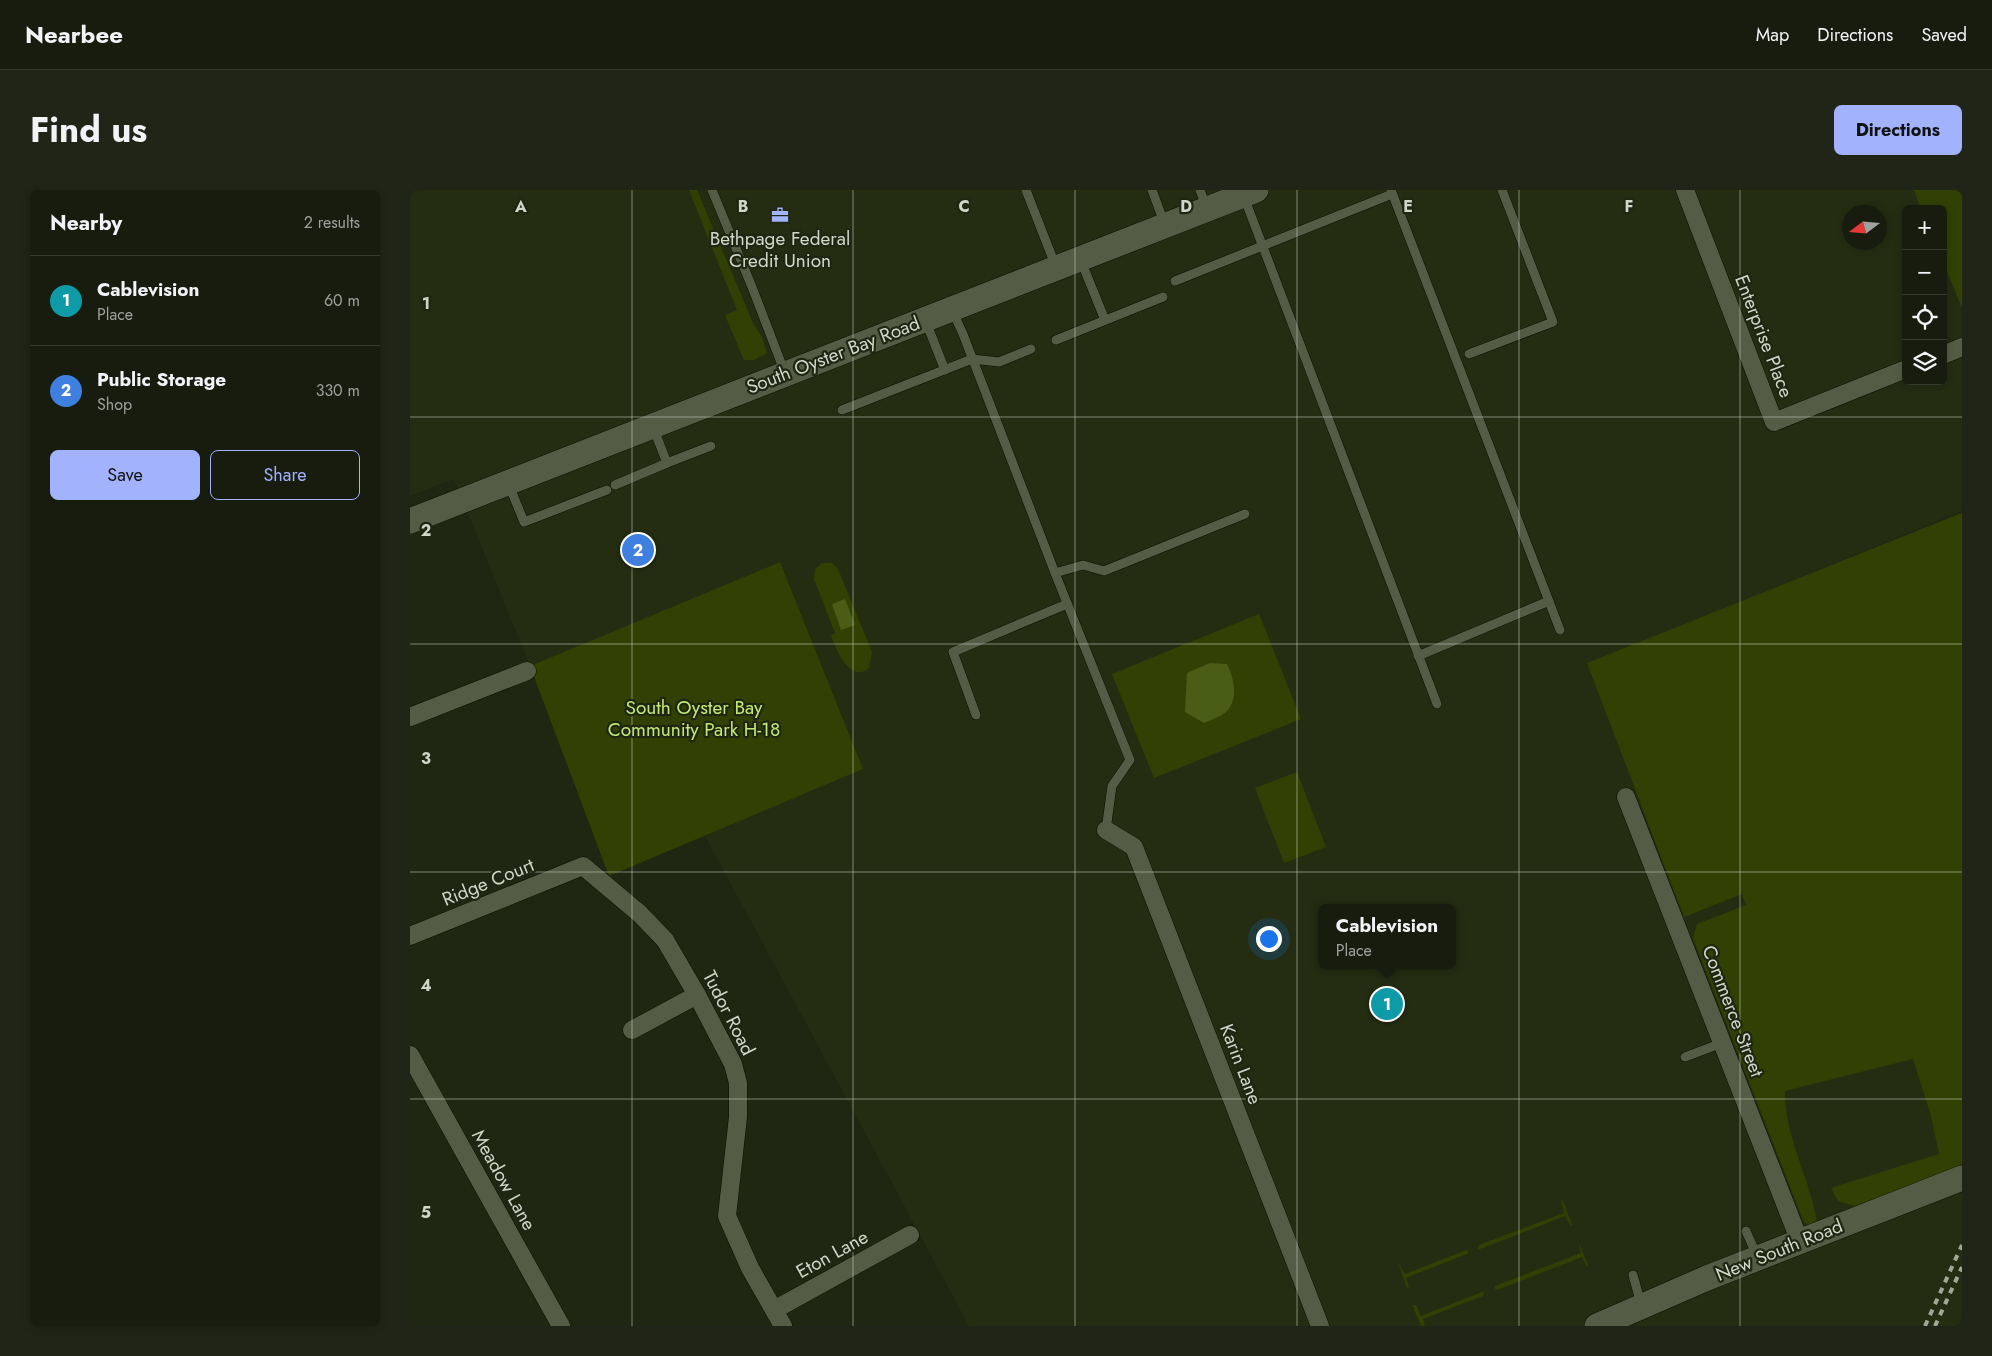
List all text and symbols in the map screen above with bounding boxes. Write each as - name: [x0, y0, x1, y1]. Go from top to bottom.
- text: Nearbee: [25, 17, 123, 52]
- text: Map: [1756, 22, 1789, 48]
- text: Directions: [1817, 22, 1893, 48]
- text: Saved: [1921, 22, 1967, 48]
- text: Find us: [30, 105, 147, 155]
- button: Directions: [1834, 105, 1962, 155]
- text: A: [514, 195, 527, 218]
- text: B: [738, 195, 748, 218]
- text: C: [958, 195, 970, 218]
- text: D: [1180, 195, 1192, 218]
- text: E: [1403, 195, 1413, 218]
- text: F: [1625, 195, 1633, 218]
- office icon: Bethpage Federal Credit Union: [770, 205, 790, 225]
- north arrow: [1842, 205, 1887, 250]
- map controls: [1902, 205, 1947, 385]
- button: +: [1902, 205, 1947, 250]
- text: Nearby: [50, 208, 122, 238]
- text: 2 results: [304, 211, 360, 234]
- place label: Bethpage Federal Credit Union: [710, 225, 850, 274]
- button: −: [1902, 250, 1947, 295]
- street label: Enterprise Place: [1728, 271, 1800, 401]
- text: Cablevision: [97, 276, 199, 303]
- text: 1: [62, 289, 70, 312]
- text: 60 m: [324, 289, 360, 312]
- text: 1: [422, 292, 430, 315]
- button: locate: [1902, 295, 1947, 340]
- text: Place: [97, 303, 133, 326]
- street label: South Oyster Bay Road: [742, 310, 924, 400]
- button: layers: [1902, 340, 1947, 385]
- text: Public Storage: [97, 366, 226, 393]
- text: 2: [61, 379, 71, 402]
- text: 330 m: [316, 379, 360, 402]
- text: Shop: [97, 393, 132, 416]
- button: Save: [50, 450, 200, 500]
- button: Share: [210, 450, 360, 500]
- text: 2: [421, 519, 431, 542]
- pin: 2: [622, 531, 654, 569]
- park label: South Oyster Bay Community Park H-18: [608, 694, 780, 743]
- text: 3: [421, 747, 431, 770]
- street label: Ridge Court: [438, 851, 539, 913]
- popup: [1318, 904, 1456, 969]
- text: Cablevision: [1336, 912, 1438, 939]
- your location: [1256, 926, 1282, 952]
- text: Place: [1336, 939, 1372, 962]
- street label: Commerce Street: [1695, 941, 1771, 1081]
- street label: Tudor Road: [696, 966, 762, 1060]
- text: 4: [420, 974, 432, 997]
- pin: 1: [1371, 985, 1403, 1023]
- street label: Karin Lane: [1213, 1020, 1269, 1108]
- street label: Meadow Lane: [465, 1125, 543, 1235]
- text: 5: [421, 1201, 431, 1224]
- street label: New South Road: [1711, 1212, 1847, 1288]
- street label: Eton Lane: [791, 1223, 873, 1285]

